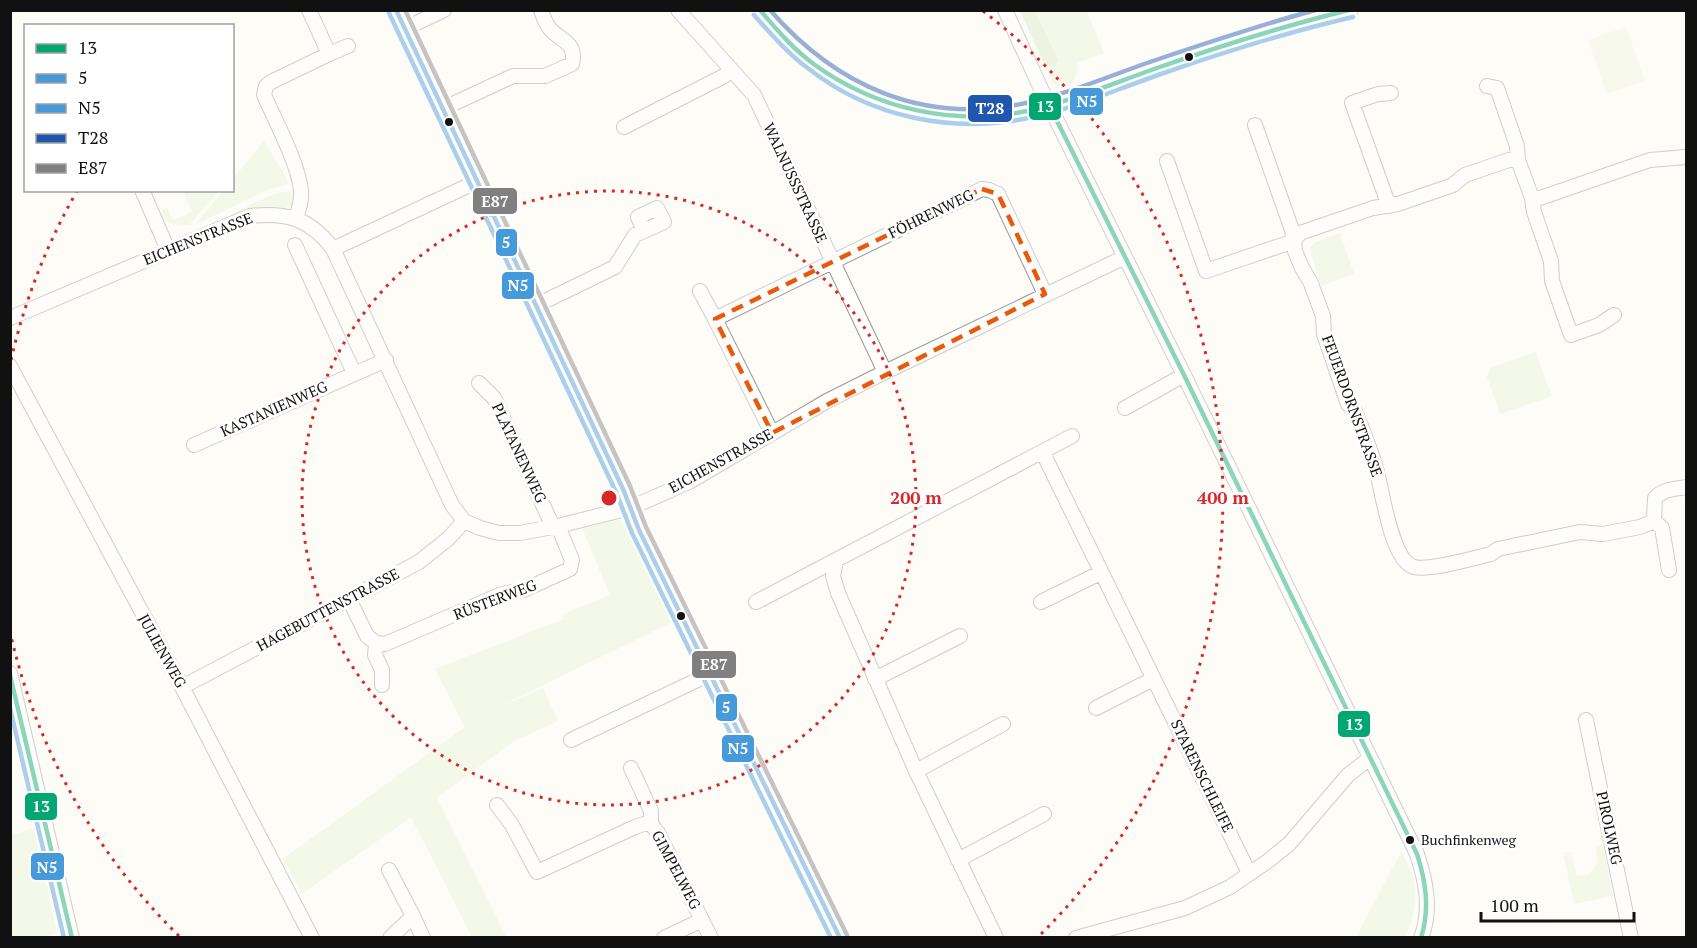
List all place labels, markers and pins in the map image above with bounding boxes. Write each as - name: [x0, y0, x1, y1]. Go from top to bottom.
- unlabelled marker: [1183, 51, 1195, 63]
- unlabelled marker: [443, 116, 455, 128]
- centre of rings: [599, 488, 619, 508]
- unlabelled marker: [675, 610, 687, 622]
- place label: Buchfinkenweg: [1421, 830, 1517, 849]
- marker: Buchfinkenweg: [1404, 834, 1416, 846]

